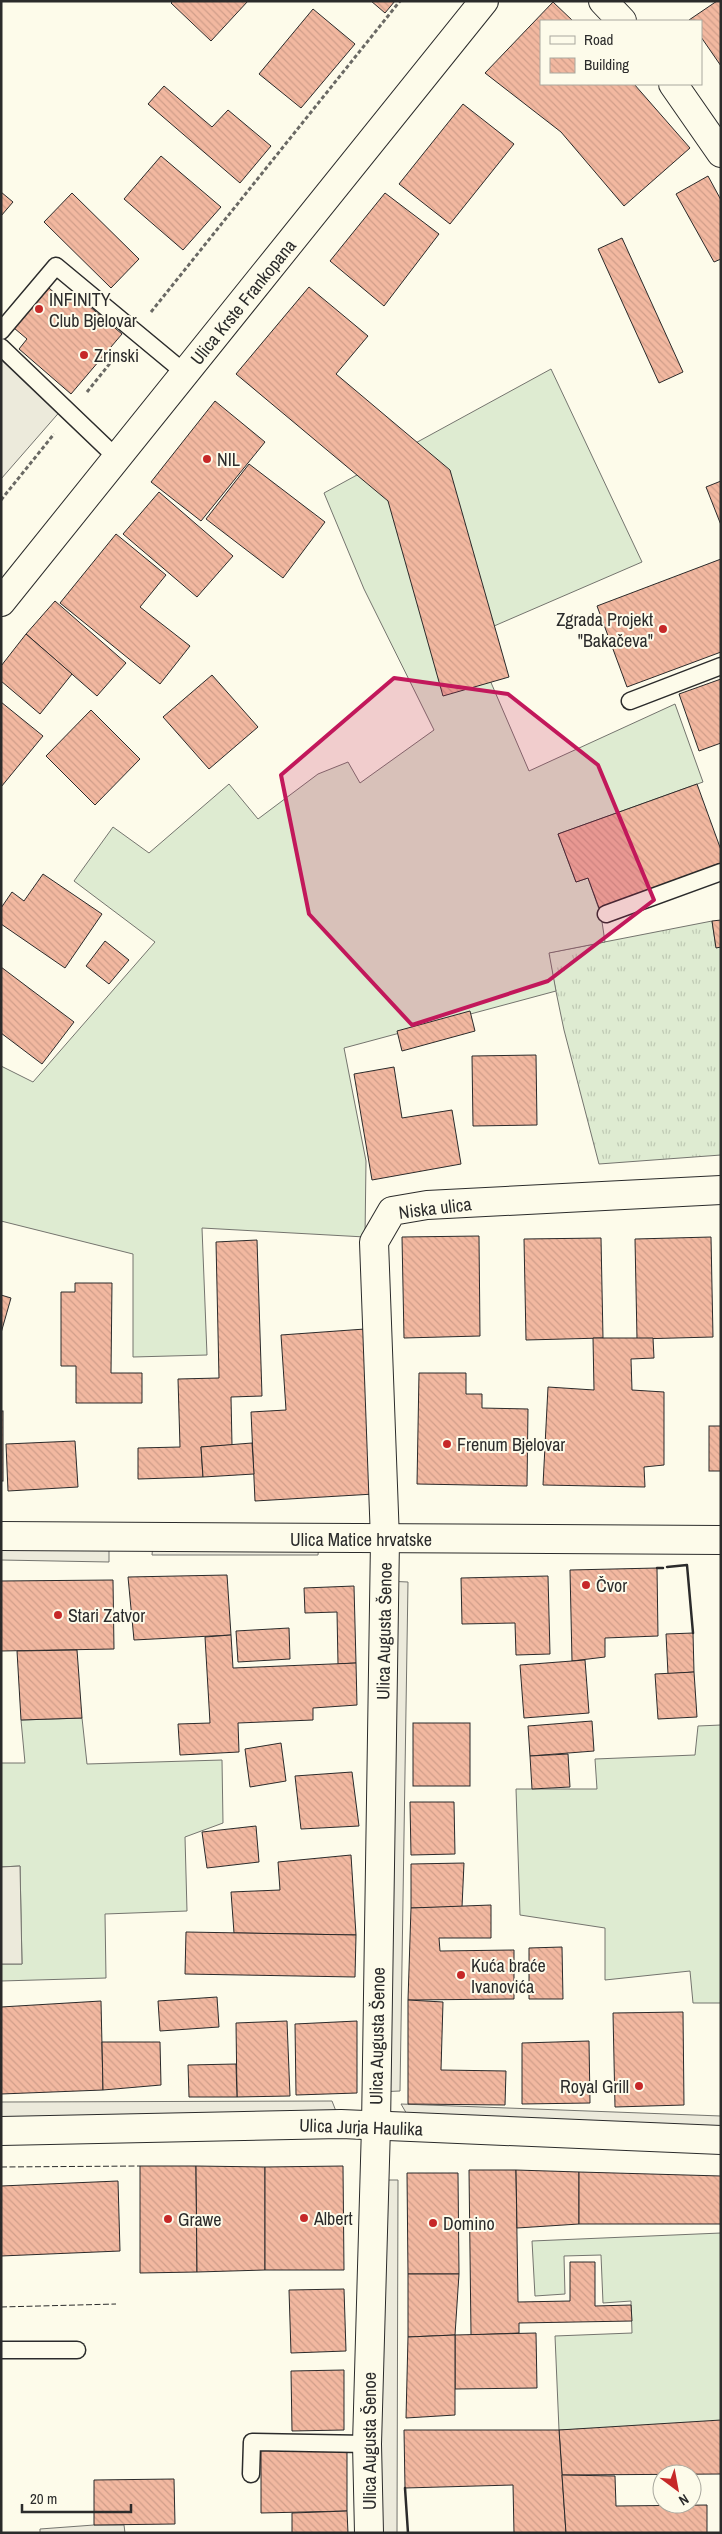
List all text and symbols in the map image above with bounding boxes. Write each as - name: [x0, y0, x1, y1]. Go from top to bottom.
- legend: [540, 20, 702, 85]
- text: Road: [584, 29, 613, 50]
- text: Building: [584, 54, 629, 75]
- street label: Ulica Krste Frankopana: [184, 234, 302, 370]
- place label: INFINITY Club Bjelovar: [49, 287, 137, 333]
- marker: INFINITY Club Bjelovar: [33, 303, 45, 315]
- place label: Zrinski: [94, 343, 139, 368]
- marker: Zrinski: [78, 349, 90, 361]
- place label: NIL: [217, 447, 240, 472]
- marker: NIL: [201, 453, 213, 465]
- place label: Zgrada Projekt "Bakačeva": [556, 607, 653, 653]
- marker: Zgrada Projekt "Bakačeva": [657, 623, 669, 635]
- street label: Niska ulica: [397, 1191, 473, 1225]
- place label: Frenum Bjelovar: [457, 1432, 565, 1457]
- marker: Frenum Bjelovar: [441, 1438, 453, 1450]
- street label: Ulica Matice hrvatske: [290, 1527, 432, 1552]
- street label: Ulica Augusta Šenoe: [370, 1562, 398, 1700]
- place label: Čvor: [596, 1573, 627, 1598]
- marker: Čvor: [580, 1579, 592, 1591]
- place label: Stari Zatvor: [68, 1603, 145, 1628]
- marker: Stari Zatvor: [52, 1609, 64, 1621]
- place label: Kuća braće Ivanovića: [471, 1953, 546, 1999]
- street label: Ulica Augusta Šenoe: [363, 1967, 391, 2105]
- marker: Kuća braće Ivanovića: [455, 1969, 467, 1981]
- place label: Royal Grill: [560, 2074, 629, 2099]
- marker: Royal Grill: [633, 2080, 645, 2092]
- street label: Ulica Jurja Haulika: [299, 2112, 423, 2142]
- place label: Albert: [313, 2206, 353, 2231]
- place label: Grawe: [178, 2207, 221, 2232]
- place label: Domino: [443, 2211, 495, 2236]
- marker: Albert: [298, 2212, 310, 2224]
- marker: Grawe: [162, 2213, 174, 2225]
- marker: Domino: [427, 2217, 439, 2229]
- street label: Ulica Augusta Šenoe: [357, 2372, 382, 2510]
- north arrow: [652, 2464, 702, 2514]
- scale bar: [22, 2482, 131, 2514]
- text: 20 m: [30, 2488, 57, 2509]
- text: N: [676, 2490, 692, 2510]

